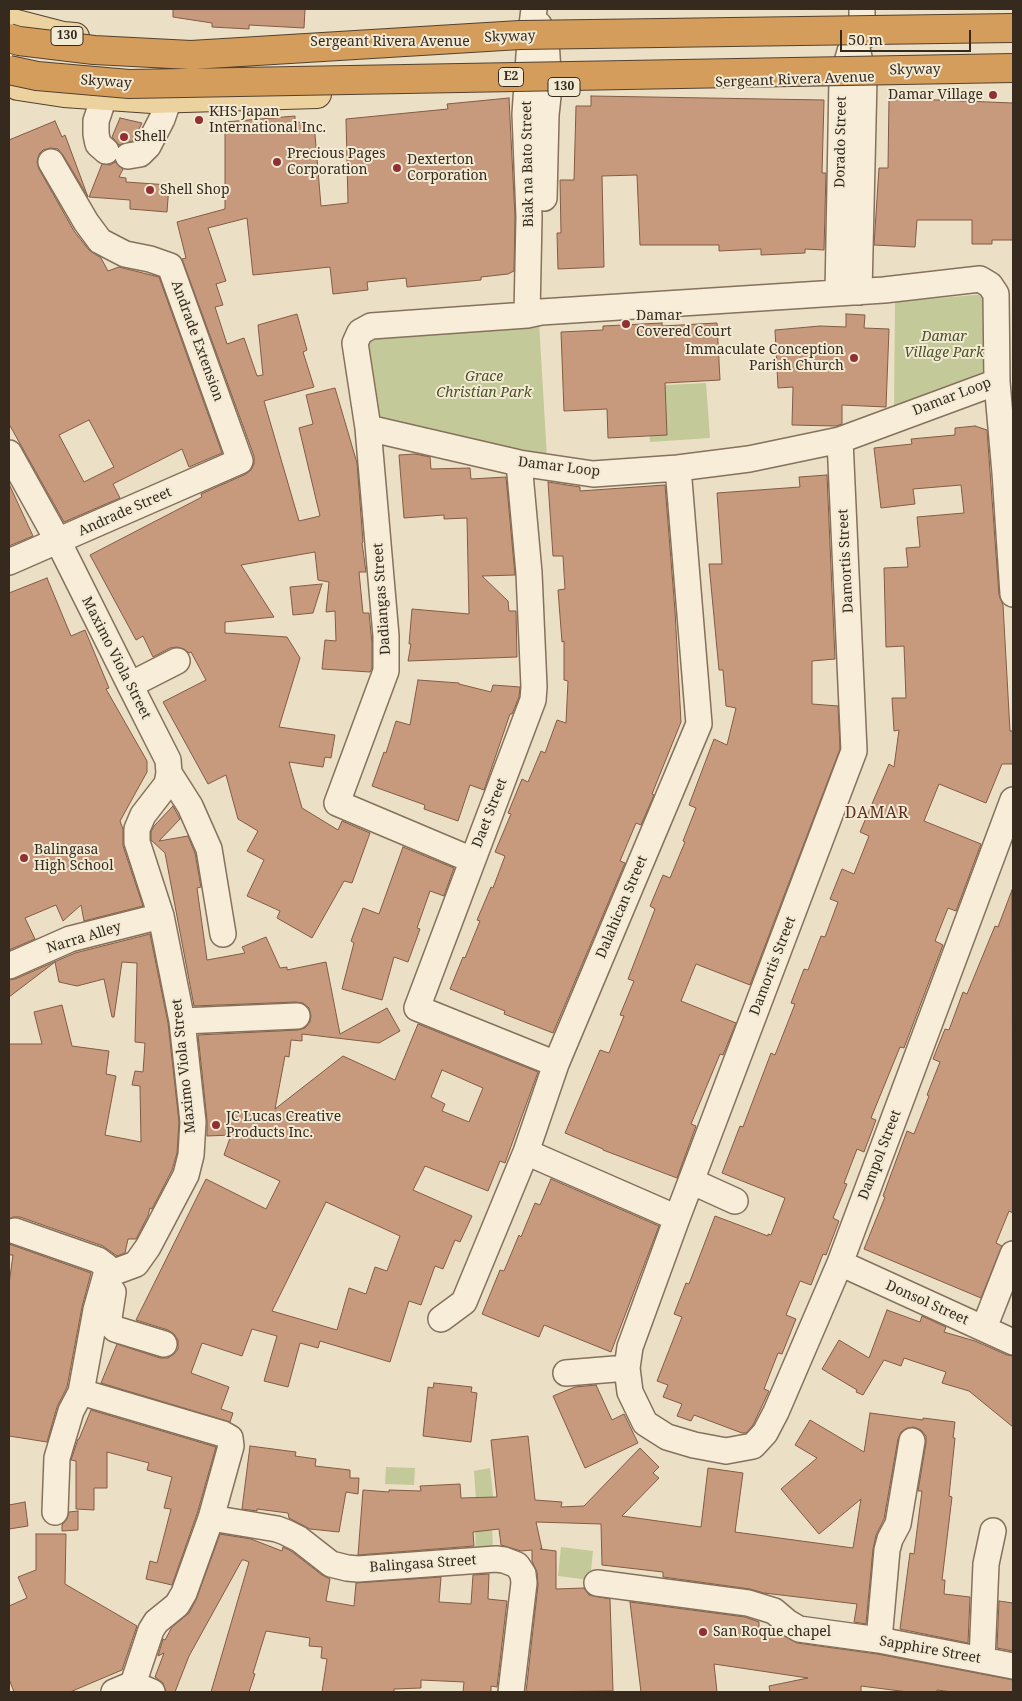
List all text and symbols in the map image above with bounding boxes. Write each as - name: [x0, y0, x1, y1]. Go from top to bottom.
- scale bar: [842, 20, 973, 52]
- road number: 130: [51, 27, 83, 46]
- street label: Skyway: [484, 28, 536, 46]
- text: 50 m: [848, 29, 883, 49]
- street label: Sergeant Rivera Avenue: [310, 34, 470, 50]
- street label: Skyway: [889, 61, 941, 79]
- road number: E2: [498, 68, 524, 86]
- street label: Sergeant Rivera Avenue: [715, 69, 875, 91]
- street label: Skyway: [80, 72, 132, 92]
- road number: 130: [548, 77, 580, 96]
- place label: Damar Village: [888, 87, 983, 103]
- marker: Damar Village: [987, 89, 999, 101]
- street label: Dorado Street: [832, 96, 850, 188]
- street label: Biak na Bato Street: [518, 101, 538, 227]
- place label: KHS Japan International Inc.: [209, 104, 326, 136]
- marker: KHS Japan International Inc.: [193, 114, 205, 126]
- place label: Shell: [134, 129, 167, 145]
- marker: Shell: [118, 131, 130, 143]
- place label: Precious Pages Corporation: [287, 146, 386, 178]
- place label: Dexterton Corporation: [407, 152, 488, 184]
- marker: Precious Pages Corporation: [271, 156, 283, 168]
- marker: Dexterton Corporation: [391, 162, 403, 174]
- place label: Shell Shop: [160, 182, 229, 198]
- marker: Shell Shop: [144, 184, 156, 196]
- street label: Andrade Extension: [167, 278, 227, 404]
- place label: Damar Covered Court: [636, 308, 732, 341]
- marker: Damar Covered Court: [620, 318, 632, 330]
- park label: Damar Village Park: [904, 329, 984, 362]
- place label: Immaculate Conception Parish Church: [685, 342, 844, 374]
- marker: Immaculate Conception Parish Church: [848, 352, 860, 364]
- park label: Grace Christian Park: [436, 369, 532, 402]
- street label: Damar Loop: [910, 374, 994, 420]
- street label: Damar Loop: [517, 454, 601, 480]
- street label: Andrade Street: [76, 484, 174, 540]
- street label: Damortis Street: [835, 508, 857, 614]
- street label: Dadiangas Street: [370, 542, 394, 656]
- street label: Maximo Viola Street: [78, 594, 154, 722]
- street label: Daet Street: [469, 776, 511, 850]
- district label: DAMAR: [844, 803, 910, 823]
- place label: Balingasa High School: [34, 842, 114, 874]
- marker: Balingasa High School: [18, 852, 30, 864]
- street label: Dalahican Street: [593, 853, 651, 961]
- street label: Damortis Street: [746, 914, 800, 1018]
- street label: Narra Alley: [45, 919, 123, 957]
- street label: Maximo Viola Street: [169, 998, 199, 1134]
- street label: Dampol Street: [855, 1108, 905, 1202]
- place label: JC Lucas Creative Products Inc.: [226, 1109, 341, 1142]
- marker: JC Lucas Creative Products Inc.: [210, 1119, 222, 1131]
- street label: Donsol Street: [883, 1277, 971, 1329]
- street label: Balingasa Street: [369, 1552, 477, 1576]
- place label: San Roque chapel: [713, 1624, 831, 1640]
- marker: San Roque chapel: [697, 1626, 709, 1638]
- street label: Sapphire Street: [878, 1633, 982, 1667]

